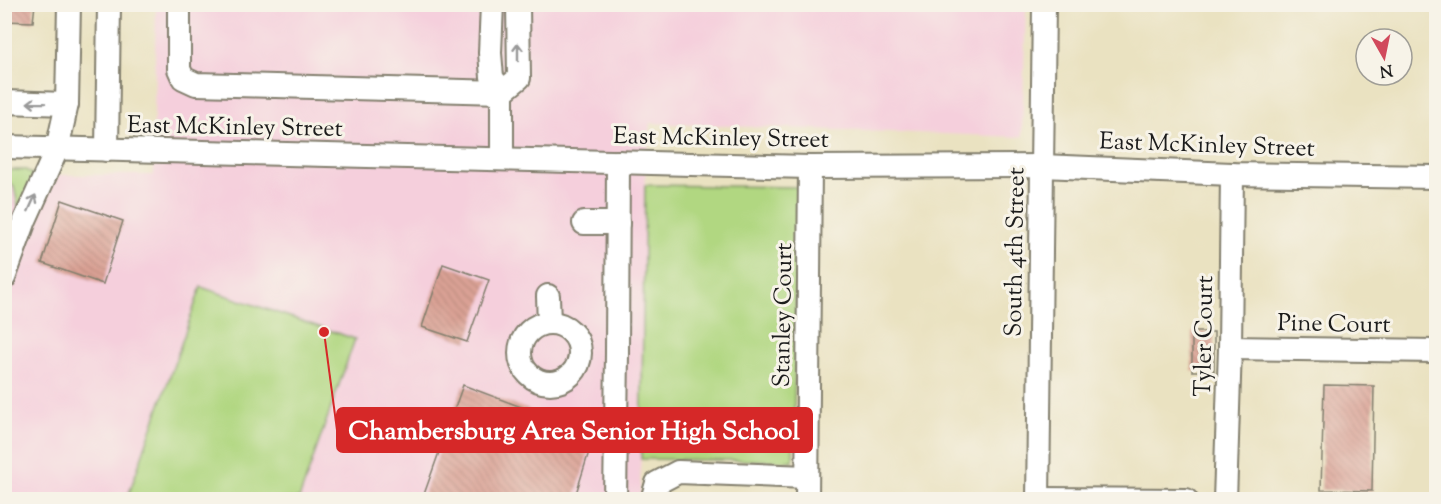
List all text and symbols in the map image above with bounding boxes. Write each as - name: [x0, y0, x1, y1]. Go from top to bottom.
- north arrow: [1354, 27, 1414, 87]
- one-way arrow: [513, 43, 524, 63]
- text: N: [1378, 57, 1394, 82]
- one-way arrow: [26, 97, 46, 109]
- street label: East McKinley Street: [127, 109, 343, 147]
- street label: East McKinley Street: [613, 120, 829, 158]
- street label: East McKinley Street: [1099, 125, 1315, 167]
- street label: South 4th Street: [998, 167, 1034, 337]
- one-way arrow: [27, 195, 39, 213]
- street label: Stanley Court: [766, 242, 802, 388]
- street label: Tyler Court: [1187, 275, 1223, 397]
- street label: Pine Court: [1277, 307, 1391, 343]
- callout: Chambersburg Area Senior High School: [337, 408, 812, 452]
- text: Chambersburg Area Senior High School: [348, 414, 800, 451]

